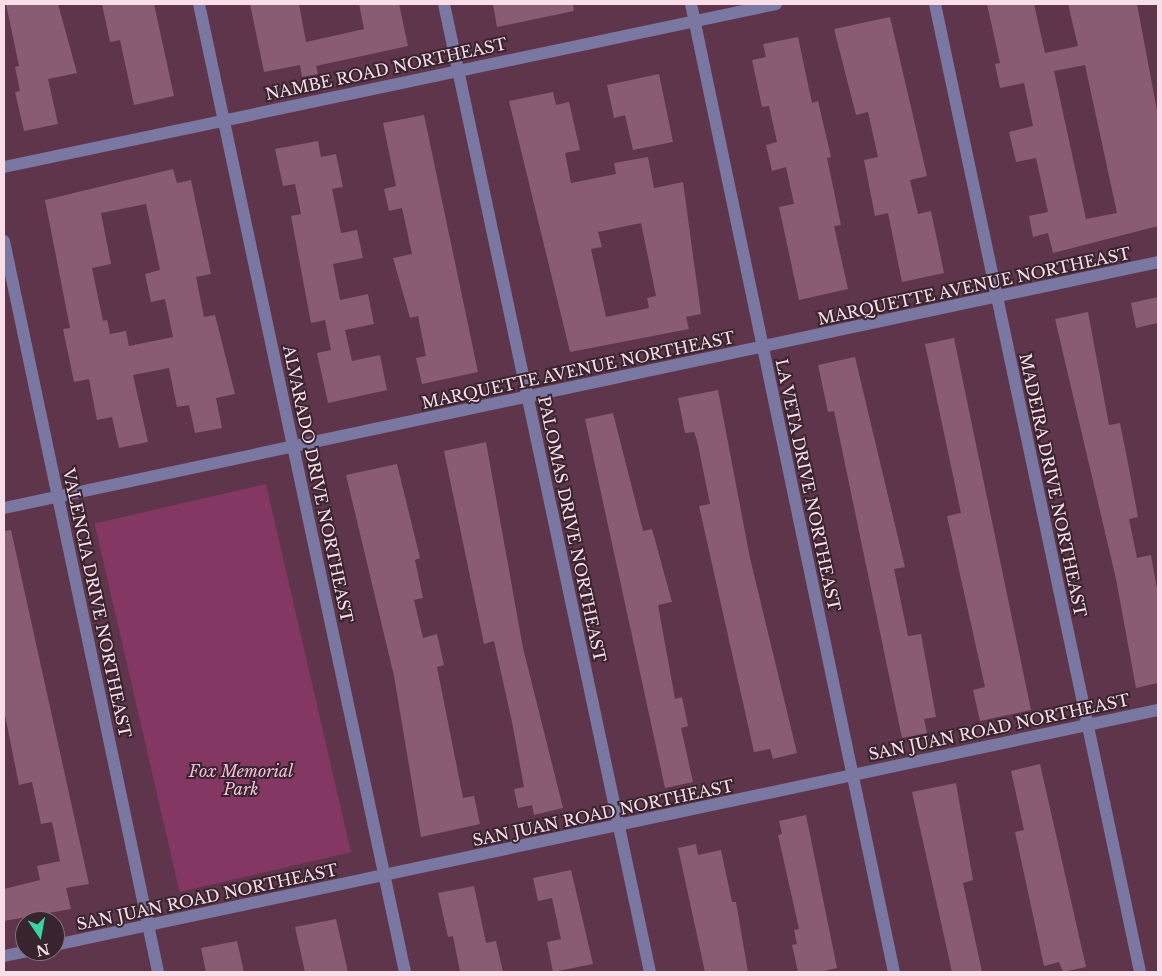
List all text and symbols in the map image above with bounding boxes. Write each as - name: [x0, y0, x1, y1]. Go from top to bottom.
- street label: NAMBE ROAD NORTHEAST: [263, 34, 509, 104]
- street label: MARQUETTE AVENUE NORTHEAST: [815, 243, 1133, 329]
- street label: MARQUETTE AVENUE NORTHEAST: [419, 327, 737, 413]
- street label: ALVARADO DRIVE NORTHEAST: [279, 344, 357, 624]
- street label: MADEIRA DRIVE NORTHEAST: [1016, 351, 1090, 619]
- street label: LA VETA DRIVE NORTHEAST: [772, 356, 844, 614]
- street label: PALOMAS DRIVE NORTHEAST: [534, 394, 610, 664]
- street label: VALENCIA DRIVE NORTHEAST: [59, 466, 135, 740]
- street label: SAN JUAN ROAD NORTHEAST: [867, 690, 1131, 764]
- park label: Fox Memorial Park: [189, 761, 293, 799]
- street label: SAN JUAN ROAD NORTHEAST: [471, 776, 735, 850]
- street label: SAN JUAN ROAD NORTHEAST: [75, 860, 339, 934]
- north arrow: [15, 911, 65, 961]
- text: N: [35, 940, 51, 960]

